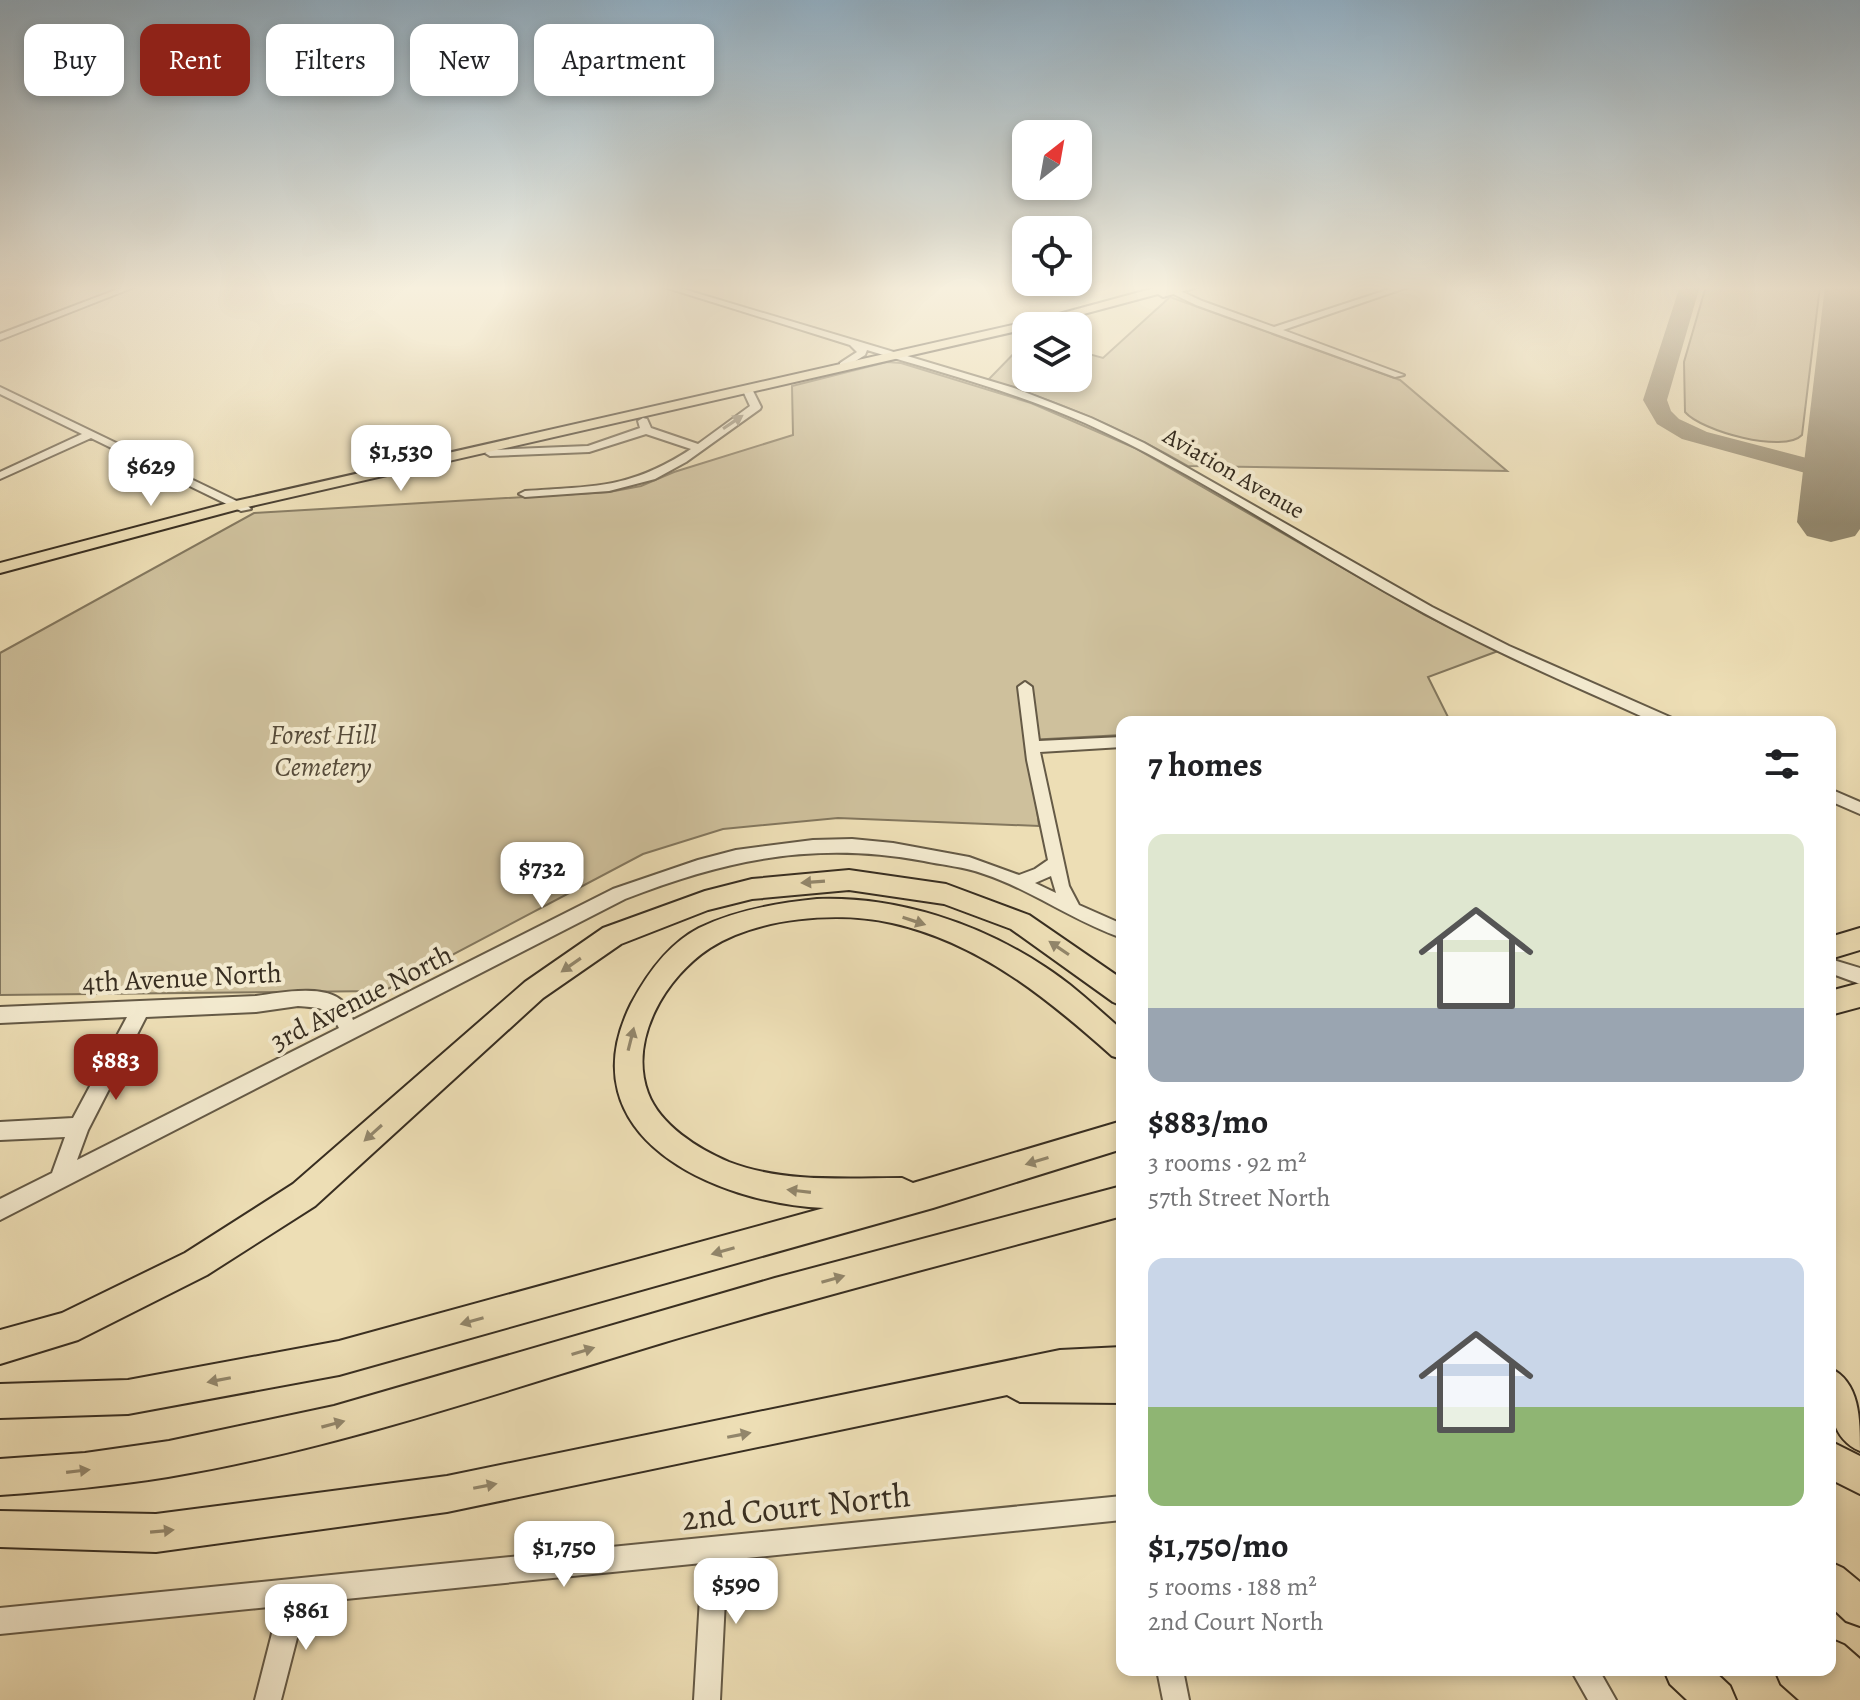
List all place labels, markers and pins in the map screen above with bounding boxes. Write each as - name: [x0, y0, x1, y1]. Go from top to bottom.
- pin: $1,530: [336, 425, 466, 493]
- pin: $629: [104, 440, 198, 508]
- pin: $732: [495, 842, 589, 910]
- pin: $883: [69, 1034, 163, 1102]
- pin: $1,750: [499, 1521, 629, 1589]
- pin: $590: [689, 1558, 783, 1626]
- pin: $861: [259, 1584, 353, 1652]

